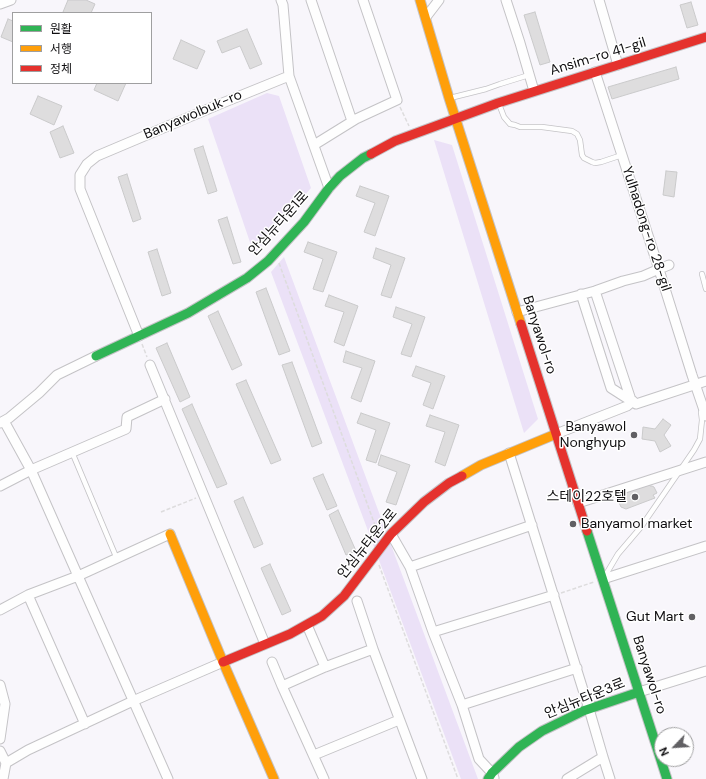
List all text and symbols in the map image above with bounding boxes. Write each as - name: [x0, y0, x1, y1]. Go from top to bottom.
- legend: [12, 12, 152, 84]
- text: 원활: [50, 21, 72, 37]
- street label: Ansim-ro 41-gil: [548, 34, 648, 80]
- text: 서행: [50, 41, 72, 57]
- text: 정체: [50, 61, 72, 77]
- street label: Banyawolbuk-ro: [141, 87, 245, 143]
- street label: Yulhadong-ro 28-gil: [618, 164, 674, 294]
- street label: 안심뉴타운1로: [245, 188, 313, 260]
- street label: Banyawol-ro: [518, 294, 560, 376]
- place label: Banyawol Nonghyup: [560, 419, 626, 452]
- marker: Banyawol Nonghyup: [629, 430, 639, 440]
- place label: 스테이22호텔: [546, 489, 627, 505]
- marker: 스테이22호텔: [630, 492, 640, 502]
- street label: 안심뉴타운2로: [335, 506, 401, 582]
- place label: Banyamol market: [581, 516, 692, 532]
- marker: Banyamol market: [568, 519, 578, 529]
- place label: Gut Mart: [626, 609, 684, 625]
- marker: Gut Mart: [687, 612, 697, 622]
- street label: Banyawol-ro: [628, 634, 670, 716]
- street label: 안심뉴타운3로: [542, 675, 628, 723]
- north arrow: [654, 727, 694, 767]
- text: N: [656, 745, 672, 758]

